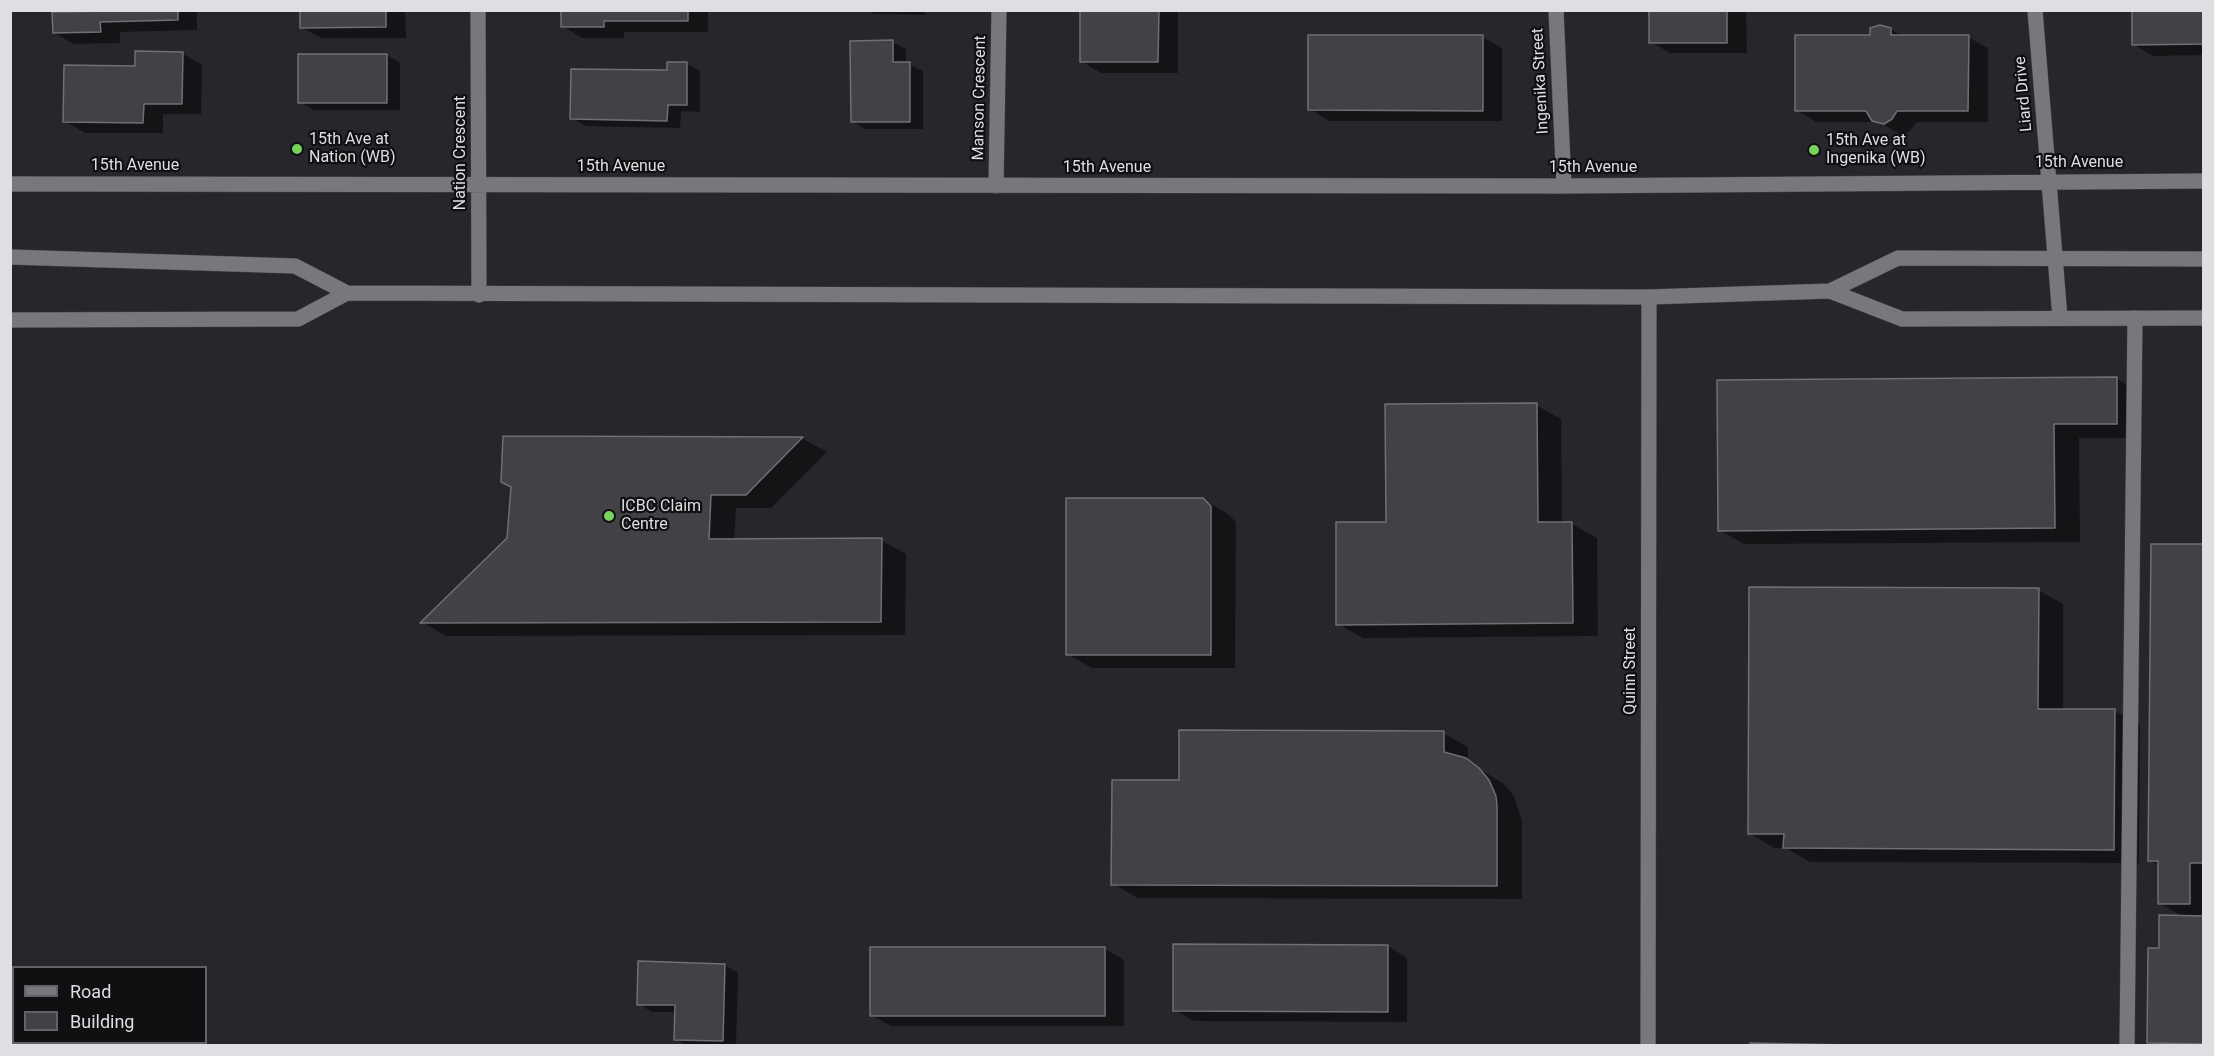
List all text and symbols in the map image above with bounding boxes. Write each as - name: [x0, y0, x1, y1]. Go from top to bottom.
- street label: Ingenika Street: [1529, 27, 1553, 135]
- street label: Manson Crescent: [969, 35, 991, 161]
- street label: Liard Drive: [2011, 56, 2037, 132]
- street label: Nation Crescent: [451, 96, 471, 210]
- place label: 15th Ave at Nation (WB): [309, 130, 396, 168]
- place label: 15th Ave at Ingenika (WB): [1826, 131, 1926, 169]
- marker: 15th Ave at Nation (WB): [290, 142, 304, 156]
- marker: 15th Ave at Ingenika (WB): [1807, 143, 1821, 157]
- street label: 15th Avenue: [2035, 153, 2123, 173]
- street label: 15th Avenue: [91, 156, 179, 176]
- street label: 15th Avenue: [577, 157, 665, 177]
- street label: 15th Avenue: [1063, 158, 1151, 178]
- street label: 15th Avenue: [1549, 158, 1637, 178]
- place label: ICBC Claim Centre: [621, 497, 701, 535]
- marker: ICBC Claim Centre: [602, 509, 616, 523]
- street label: Quinn Street: [1621, 627, 1641, 715]
- legend: [12, 966, 207, 1044]
- text: Road: [70, 981, 111, 1002]
- text: Building: [70, 1011, 134, 1032]

